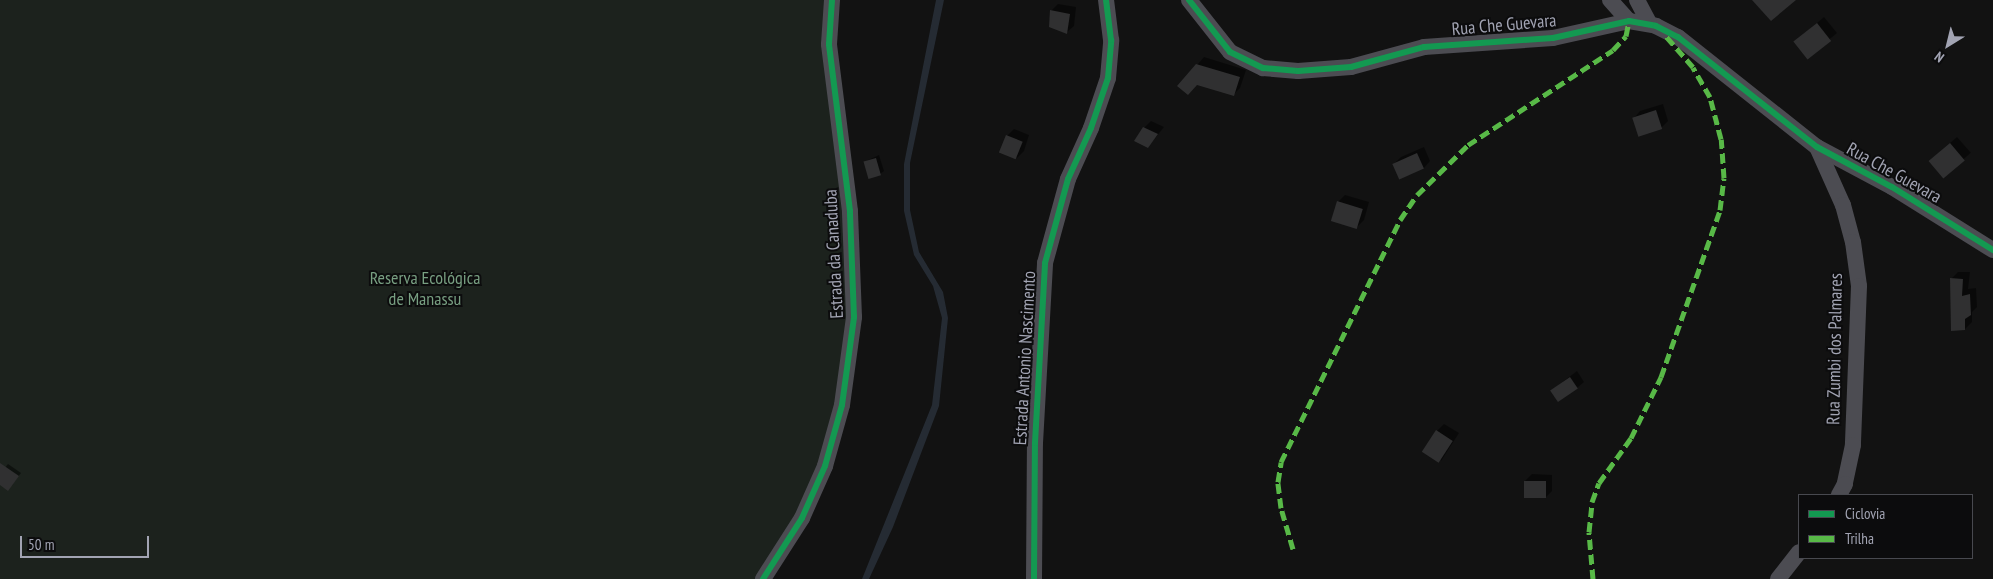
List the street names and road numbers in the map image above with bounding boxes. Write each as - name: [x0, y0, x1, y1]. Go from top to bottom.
- street label: Rua Che Guevara: [1451, 10, 1557, 40]
- street label: Rua Che Guevara: [1843, 138, 1945, 208]
- street label: Estrada da Canaduba: [820, 189, 848, 319]
- street label: Estrada Antonio Nascimento: [1010, 270, 1040, 446]
- street label: Rua Zumbi dos Palmares: [1823, 273, 1847, 425]

